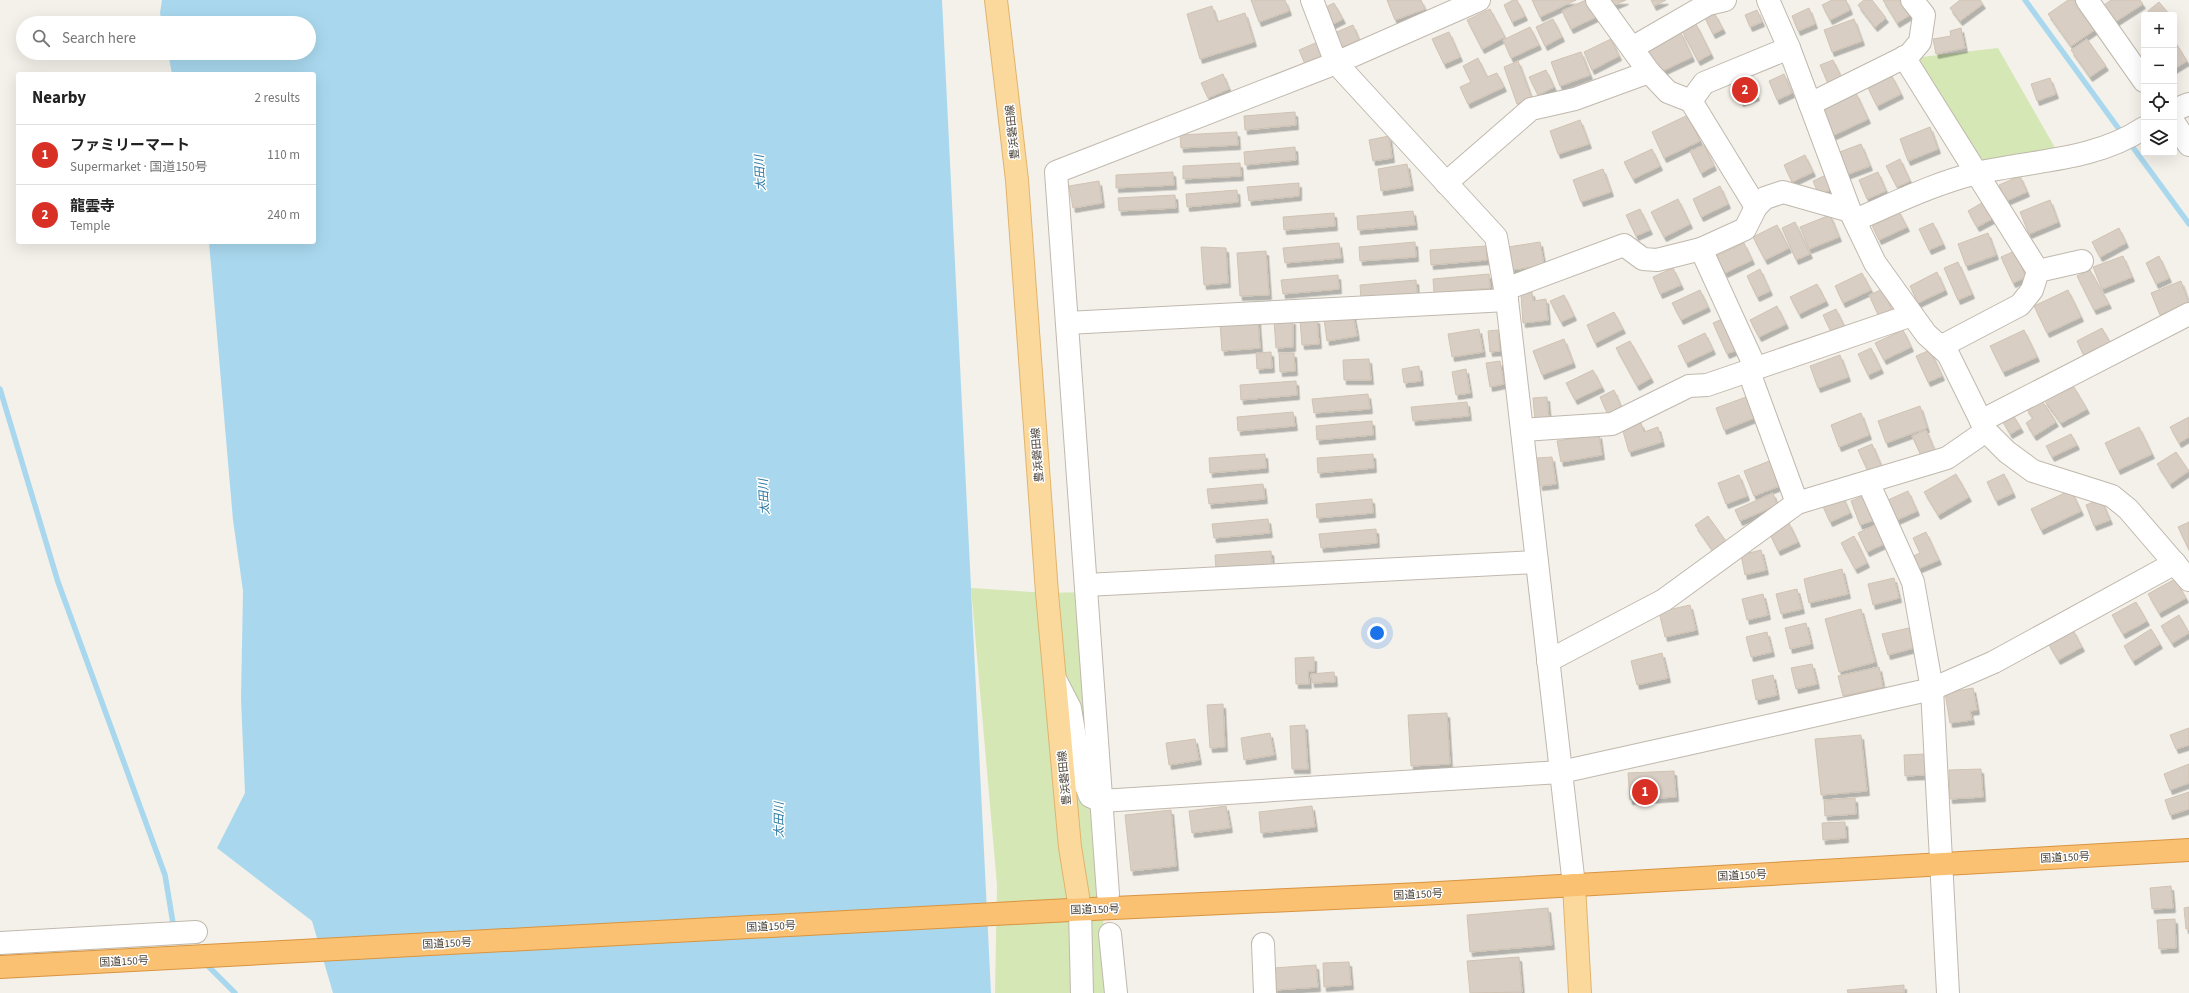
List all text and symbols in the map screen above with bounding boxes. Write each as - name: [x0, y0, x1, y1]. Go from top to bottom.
- map controls: [2141, 12, 2177, 156]
- button: +: [2141, 12, 2177, 48]
- search box: [16, 16, 316, 60]
- icon: search: [30, 27, 52, 49]
- text: Search here: [62, 28, 136, 49]
- button: −: [2141, 48, 2177, 84]
- pin: 2: [1732, 75, 1758, 105]
- button: locate: [2141, 84, 2177, 120]
- text: Nearby: [32, 86, 86, 110]
- text: 2 results: [255, 89, 300, 107]
- street label: 豊浜磐田線: [1002, 104, 1023, 160]
- button: layers: [2141, 120, 2177, 156]
- text: ファミリーマート: [70, 135, 190, 156]
- text: 1: [42, 146, 48, 164]
- text: 110 m: [267, 146, 300, 164]
- water label: 太田川: [751, 153, 770, 191]
- text: Supermarket · 国道150号: [70, 158, 208, 176]
- text: 龍雲寺: [70, 196, 115, 217]
- text: 2: [42, 206, 48, 224]
- text: 240 m: [267, 206, 300, 224]
- text: Temple: [70, 217, 110, 235]
- street label: 豊浜磐田線: [1028, 427, 1047, 483]
- water label: 太田川: [755, 477, 774, 515]
- your location: [1367, 623, 1387, 643]
- street label: 豊浜磐田線: [1055, 750, 1074, 806]
- pin: 1: [1632, 777, 1658, 807]
- water label: 太田川: [771, 800, 788, 838]
- street label: 国道150号: [2040, 849, 2090, 866]
- street label: 国道150号: [1717, 867, 1767, 884]
- street label: 国道150号: [1393, 886, 1443, 903]
- street label: 国道150号: [1070, 901, 1120, 918]
- street label: 国道150号: [746, 918, 796, 935]
- street label: 国道150号: [422, 935, 472, 952]
- street label: 国道150号: [99, 953, 149, 970]

